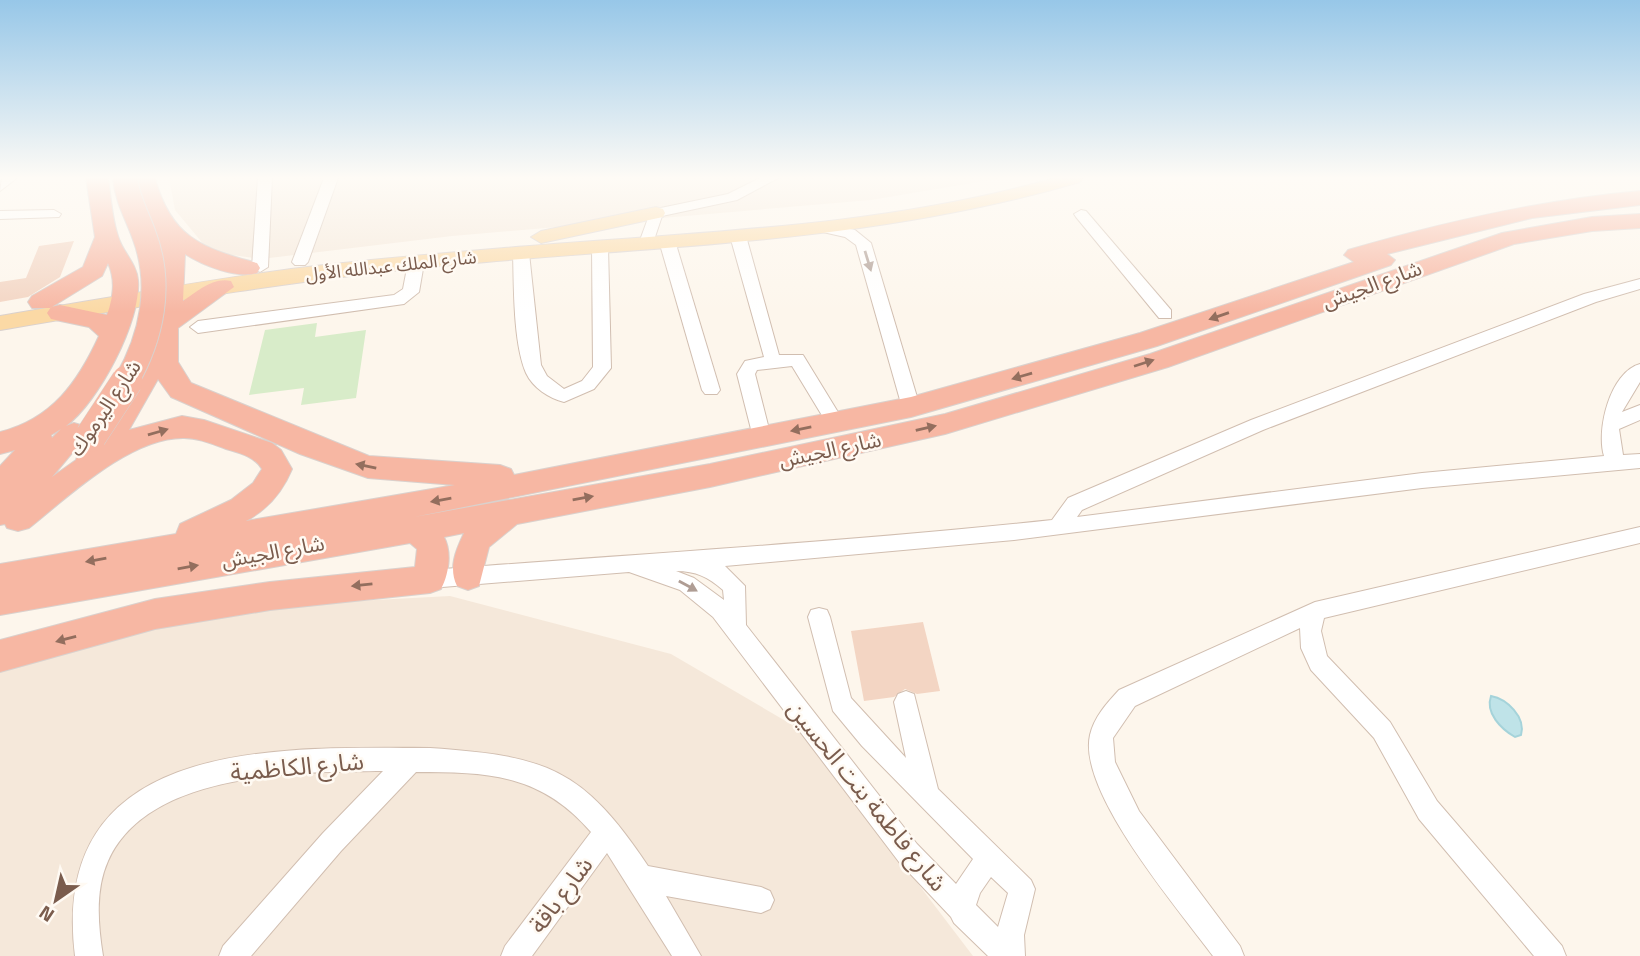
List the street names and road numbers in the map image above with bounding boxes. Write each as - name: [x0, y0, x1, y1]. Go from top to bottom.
- street label: شارع الملك عبدالله الأول: [304, 243, 478, 289]
- street label: شارع الجيش: [1317, 251, 1426, 317]
- street label: شارع اليرموك: [60, 353, 148, 462]
- street label: شارع الجيش: [776, 423, 884, 475]
- street label: شارع الجيش: [219, 526, 327, 576]
- street label: شارع فاطمة بنت الحسين: [779, 692, 956, 899]
- street label: شارع الكاظمية: [229, 742, 365, 790]
- street label: شارع باقة: [519, 848, 601, 940]

